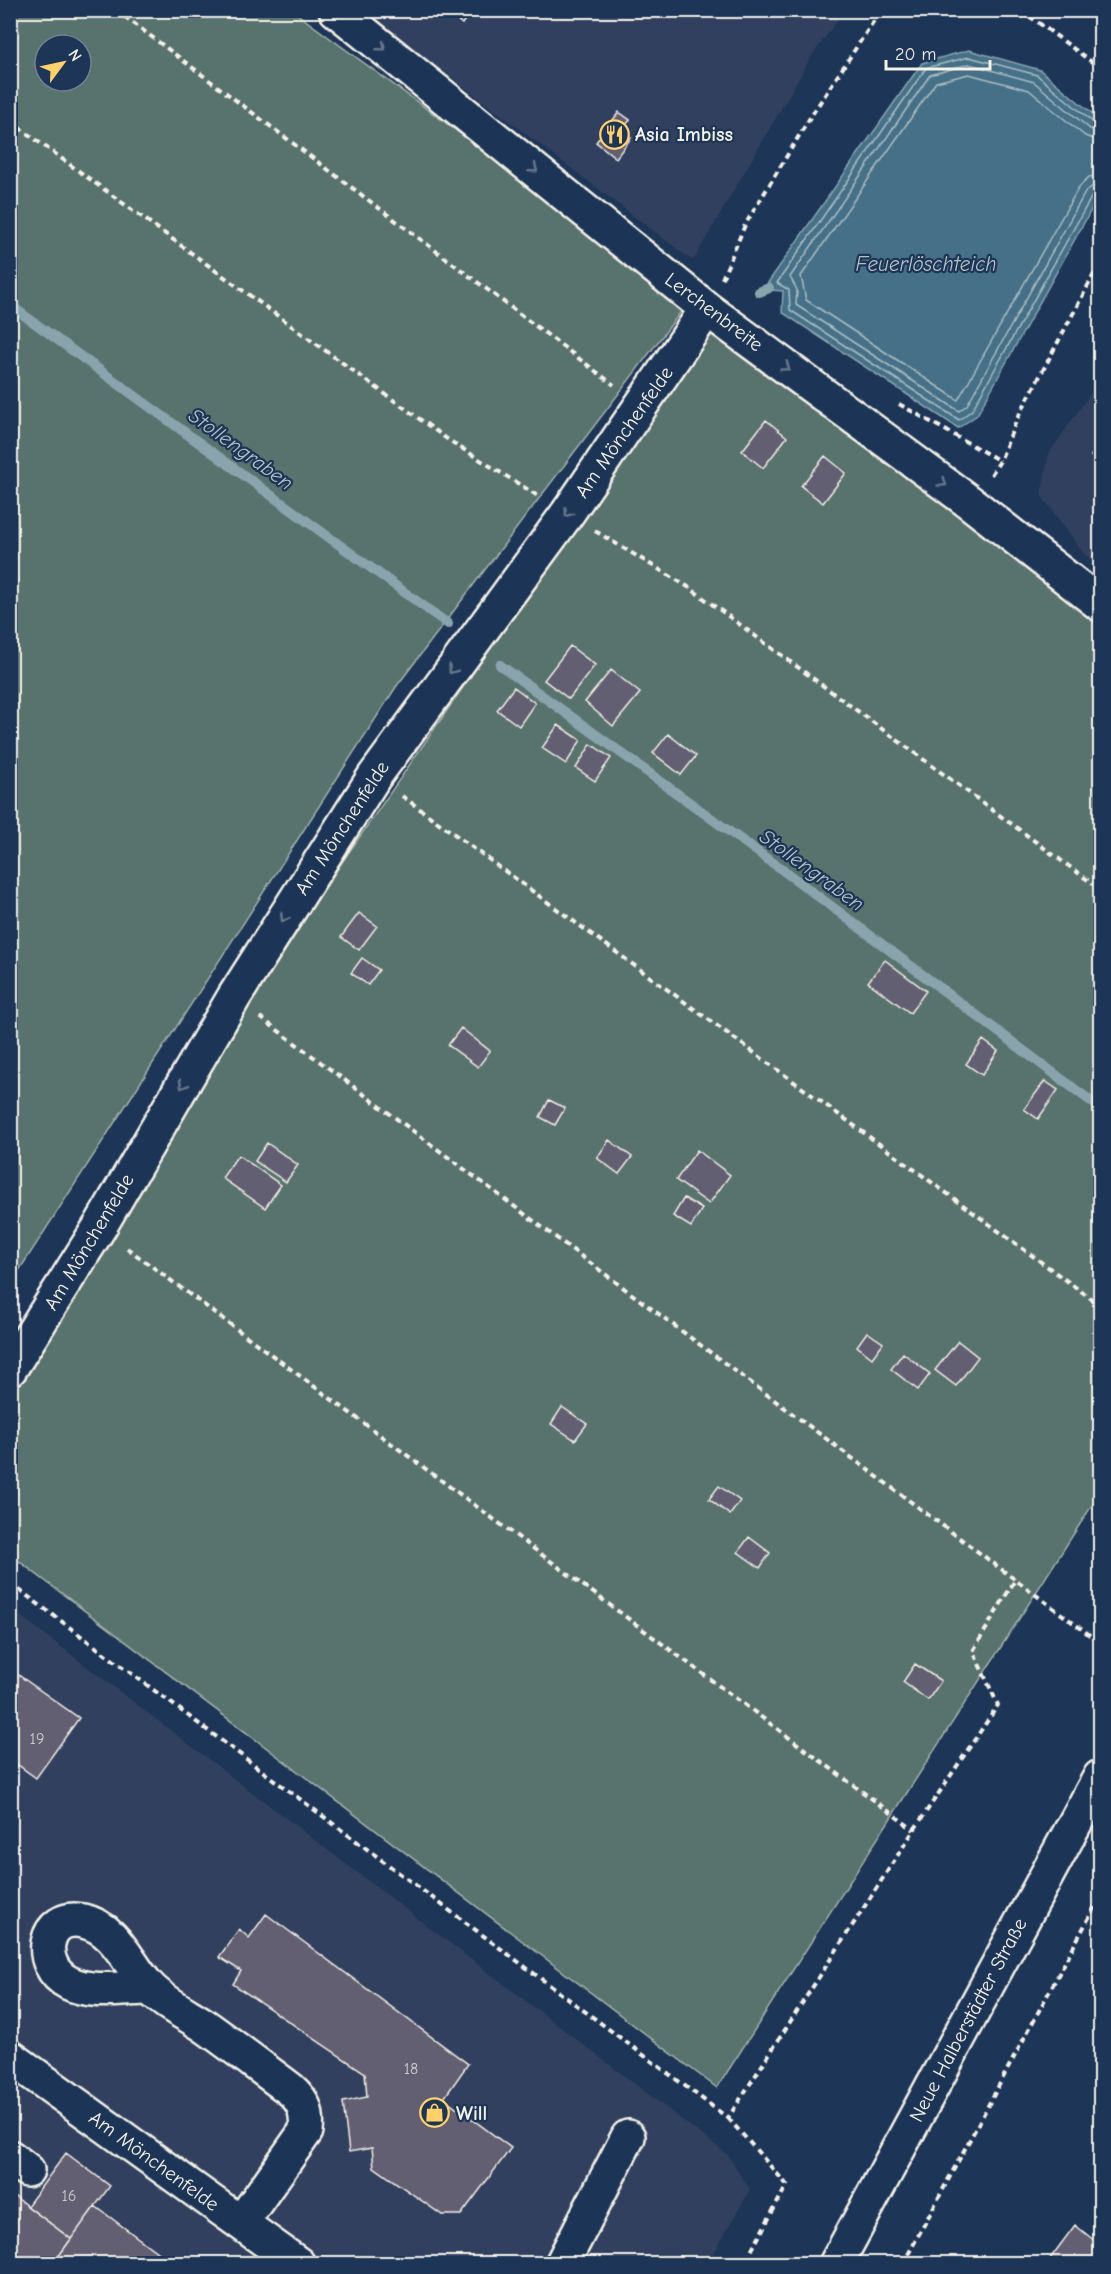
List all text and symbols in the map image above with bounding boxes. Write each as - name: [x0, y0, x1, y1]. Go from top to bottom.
- north arrow: [33, 33, 93, 93]
- scale bar: [886, 33, 990, 71]
- one-way arrow: [375, 40, 386, 51]
- text: 20 m: [895, 44, 936, 65]
- text: N: [64, 46, 85, 65]
- restaurant icon: Asia Imbiss: [598, 118, 630, 150]
- place label: Asia Imbiss: [635, 123, 733, 146]
- one-way arrow: [527, 162, 538, 173]
- water label: Feuerlöschteich: [855, 252, 997, 276]
- street label: Lerchenbreite: [661, 268, 767, 356]
- one-way arrow: [780, 360, 791, 371]
- street label: Am Mönchenfelde: [570, 362, 678, 502]
- water label: Stollengraben: [184, 403, 298, 495]
- one-way arrow: [937, 476, 948, 487]
- one-way arrow: [564, 507, 575, 518]
- one-way arrow: [449, 664, 460, 675]
- street label: Am Mönchenfelde: [290, 757, 394, 899]
- water label: Stollengraben: [755, 824, 869, 916]
- one-way arrow: [279, 912, 291, 922]
- one-way arrow: [178, 1079, 190, 1089]
- street label: Am Mönchenfelde: [39, 1170, 139, 1314]
- house number: 19: [30, 1730, 44, 1748]
- street label: Neue Halberstädter Straße: [904, 1914, 1032, 2126]
- house number: 18: [404, 2060, 418, 2078]
- shop icon: Will: [419, 2097, 451, 2129]
- place label: Will: [456, 2102, 487, 2125]
- street label: Am Mönchenfelde: [85, 2106, 223, 2216]
- house number: 16: [61, 2187, 77, 2205]

